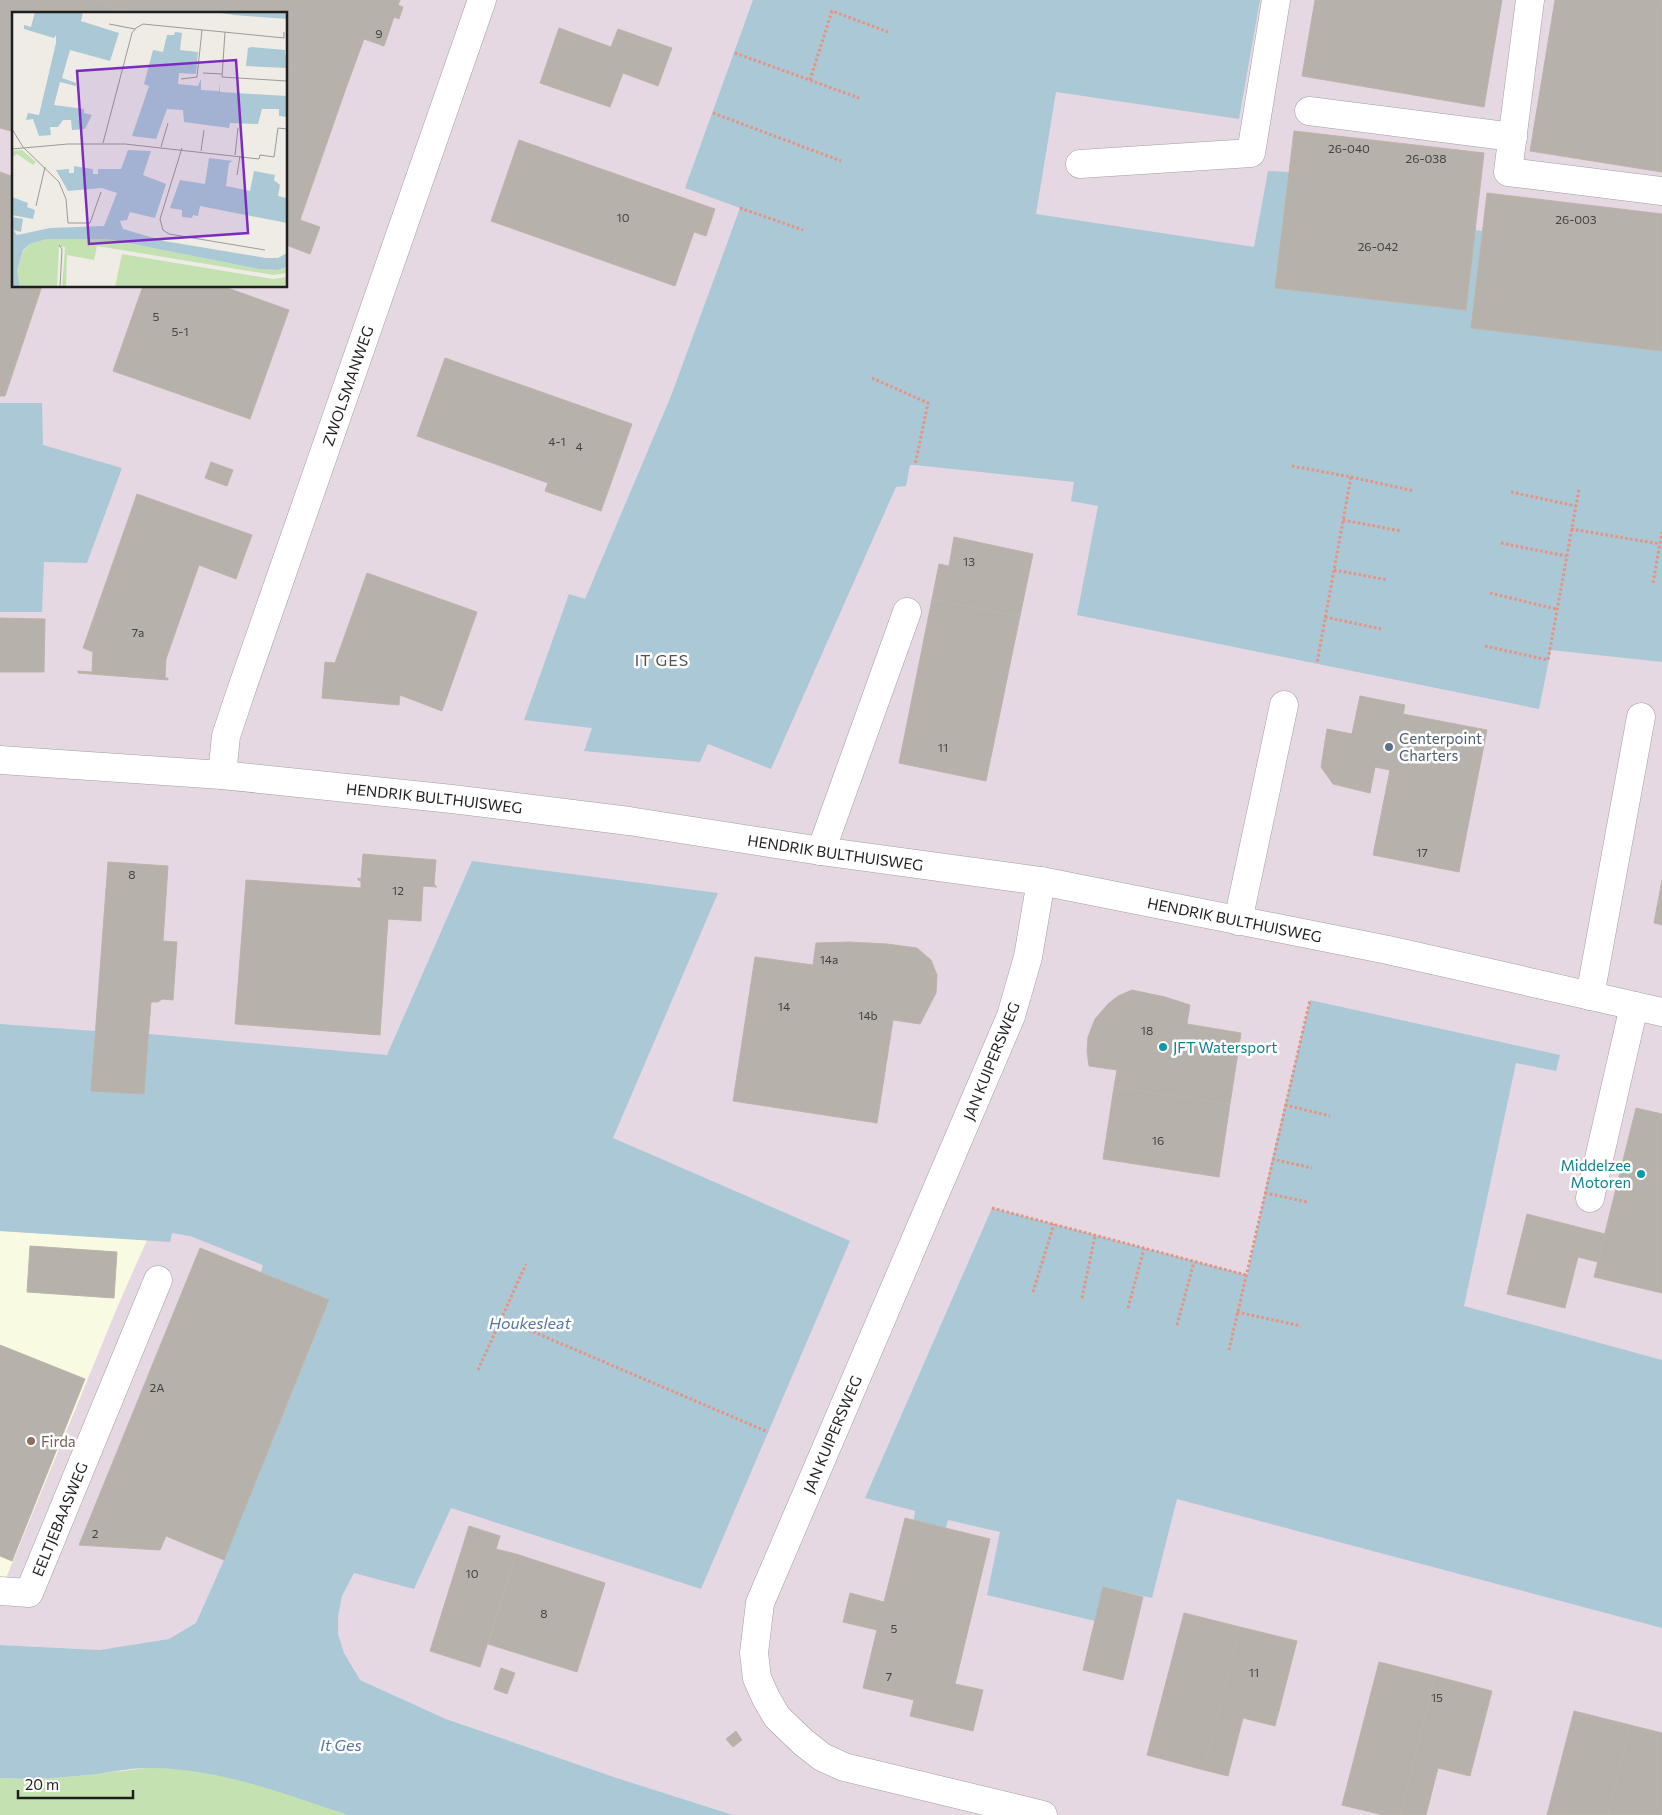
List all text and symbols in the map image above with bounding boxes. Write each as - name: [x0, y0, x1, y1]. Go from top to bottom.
- inset map: [12, 12, 288, 288]
- house number: 9: [375, 26, 383, 40]
- house number: 26-040: [1328, 141, 1370, 155]
- house number: 26-038: [1406, 151, 1446, 165]
- house number: 10: [617, 210, 630, 224]
- house number: 26-003: [1555, 212, 1597, 226]
- house number: 26-042: [1358, 239, 1399, 253]
- house number: 5: [153, 309, 160, 323]
- street label: ZWOLSMANWEG: [318, 323, 377, 448]
- house number: 5-1: [171, 324, 189, 338]
- house number: 4-1: [548, 434, 566, 448]
- house number: 4: [575, 439, 583, 453]
- house number: 13: [963, 554, 975, 568]
- house number: 7a: [132, 625, 144, 639]
- district label: IT GES: [635, 650, 689, 669]
- place label: Centerpoint Charters: [1399, 729, 1482, 764]
- house number: 11: [938, 740, 948, 754]
- marker: Centerpoint Charters: [1383, 741, 1395, 753]
- street label: HENDRIK BULTHUISWEG: [345, 779, 523, 817]
- street label: HENDRIK BULTHUISWEG: [746, 831, 924, 874]
- house number: 17: [1416, 845, 1428, 859]
- house number: 8: [128, 867, 136, 881]
- house number: 12: [392, 883, 404, 897]
- street label: HENDRIK BULTHUISWEG: [1146, 893, 1323, 946]
- house number: 14a: [820, 952, 838, 966]
- house number: 14: [778, 999, 790, 1013]
- street label: JAN KUIPERSWEG: [959, 999, 1023, 1123]
- house number: 14b: [858, 1008, 878, 1022]
- house number: 18: [1141, 1023, 1153, 1037]
- place label: JFT Watersport: [1173, 1038, 1277, 1056]
- marker: JFT Watersport: [1157, 1041, 1169, 1053]
- house number: 16: [1152, 1133, 1164, 1147]
- place label: Middelzee Motoren: [1560, 1156, 1631, 1191]
- marker: Middelzee Motoren: [1635, 1168, 1647, 1180]
- water label: Houkesleat: [489, 1313, 571, 1332]
- street label: JAN KUIPERSWEG: [799, 1372, 865, 1496]
- house number: 2A: [150, 1380, 164, 1394]
- place label: Firda: [41, 1432, 76, 1450]
- marker: Firda: [25, 1435, 37, 1447]
- street label: EELTJEBAASWEG: [28, 1459, 91, 1579]
- house number: 2: [92, 1526, 99, 1540]
- house number: 10: [466, 1566, 479, 1580]
- house number: 8: [540, 1606, 548, 1620]
- house number: 5: [891, 1621, 898, 1635]
- house number: 11: [1249, 1665, 1259, 1679]
- house number: 7: [886, 1669, 892, 1683]
- house number: 15: [1431, 1690, 1443, 1704]
- water label: It Ges: [320, 1735, 362, 1754]
- scale bar: [18, 1768, 132, 1800]
- text: 20 m: [25, 1775, 59, 1793]

